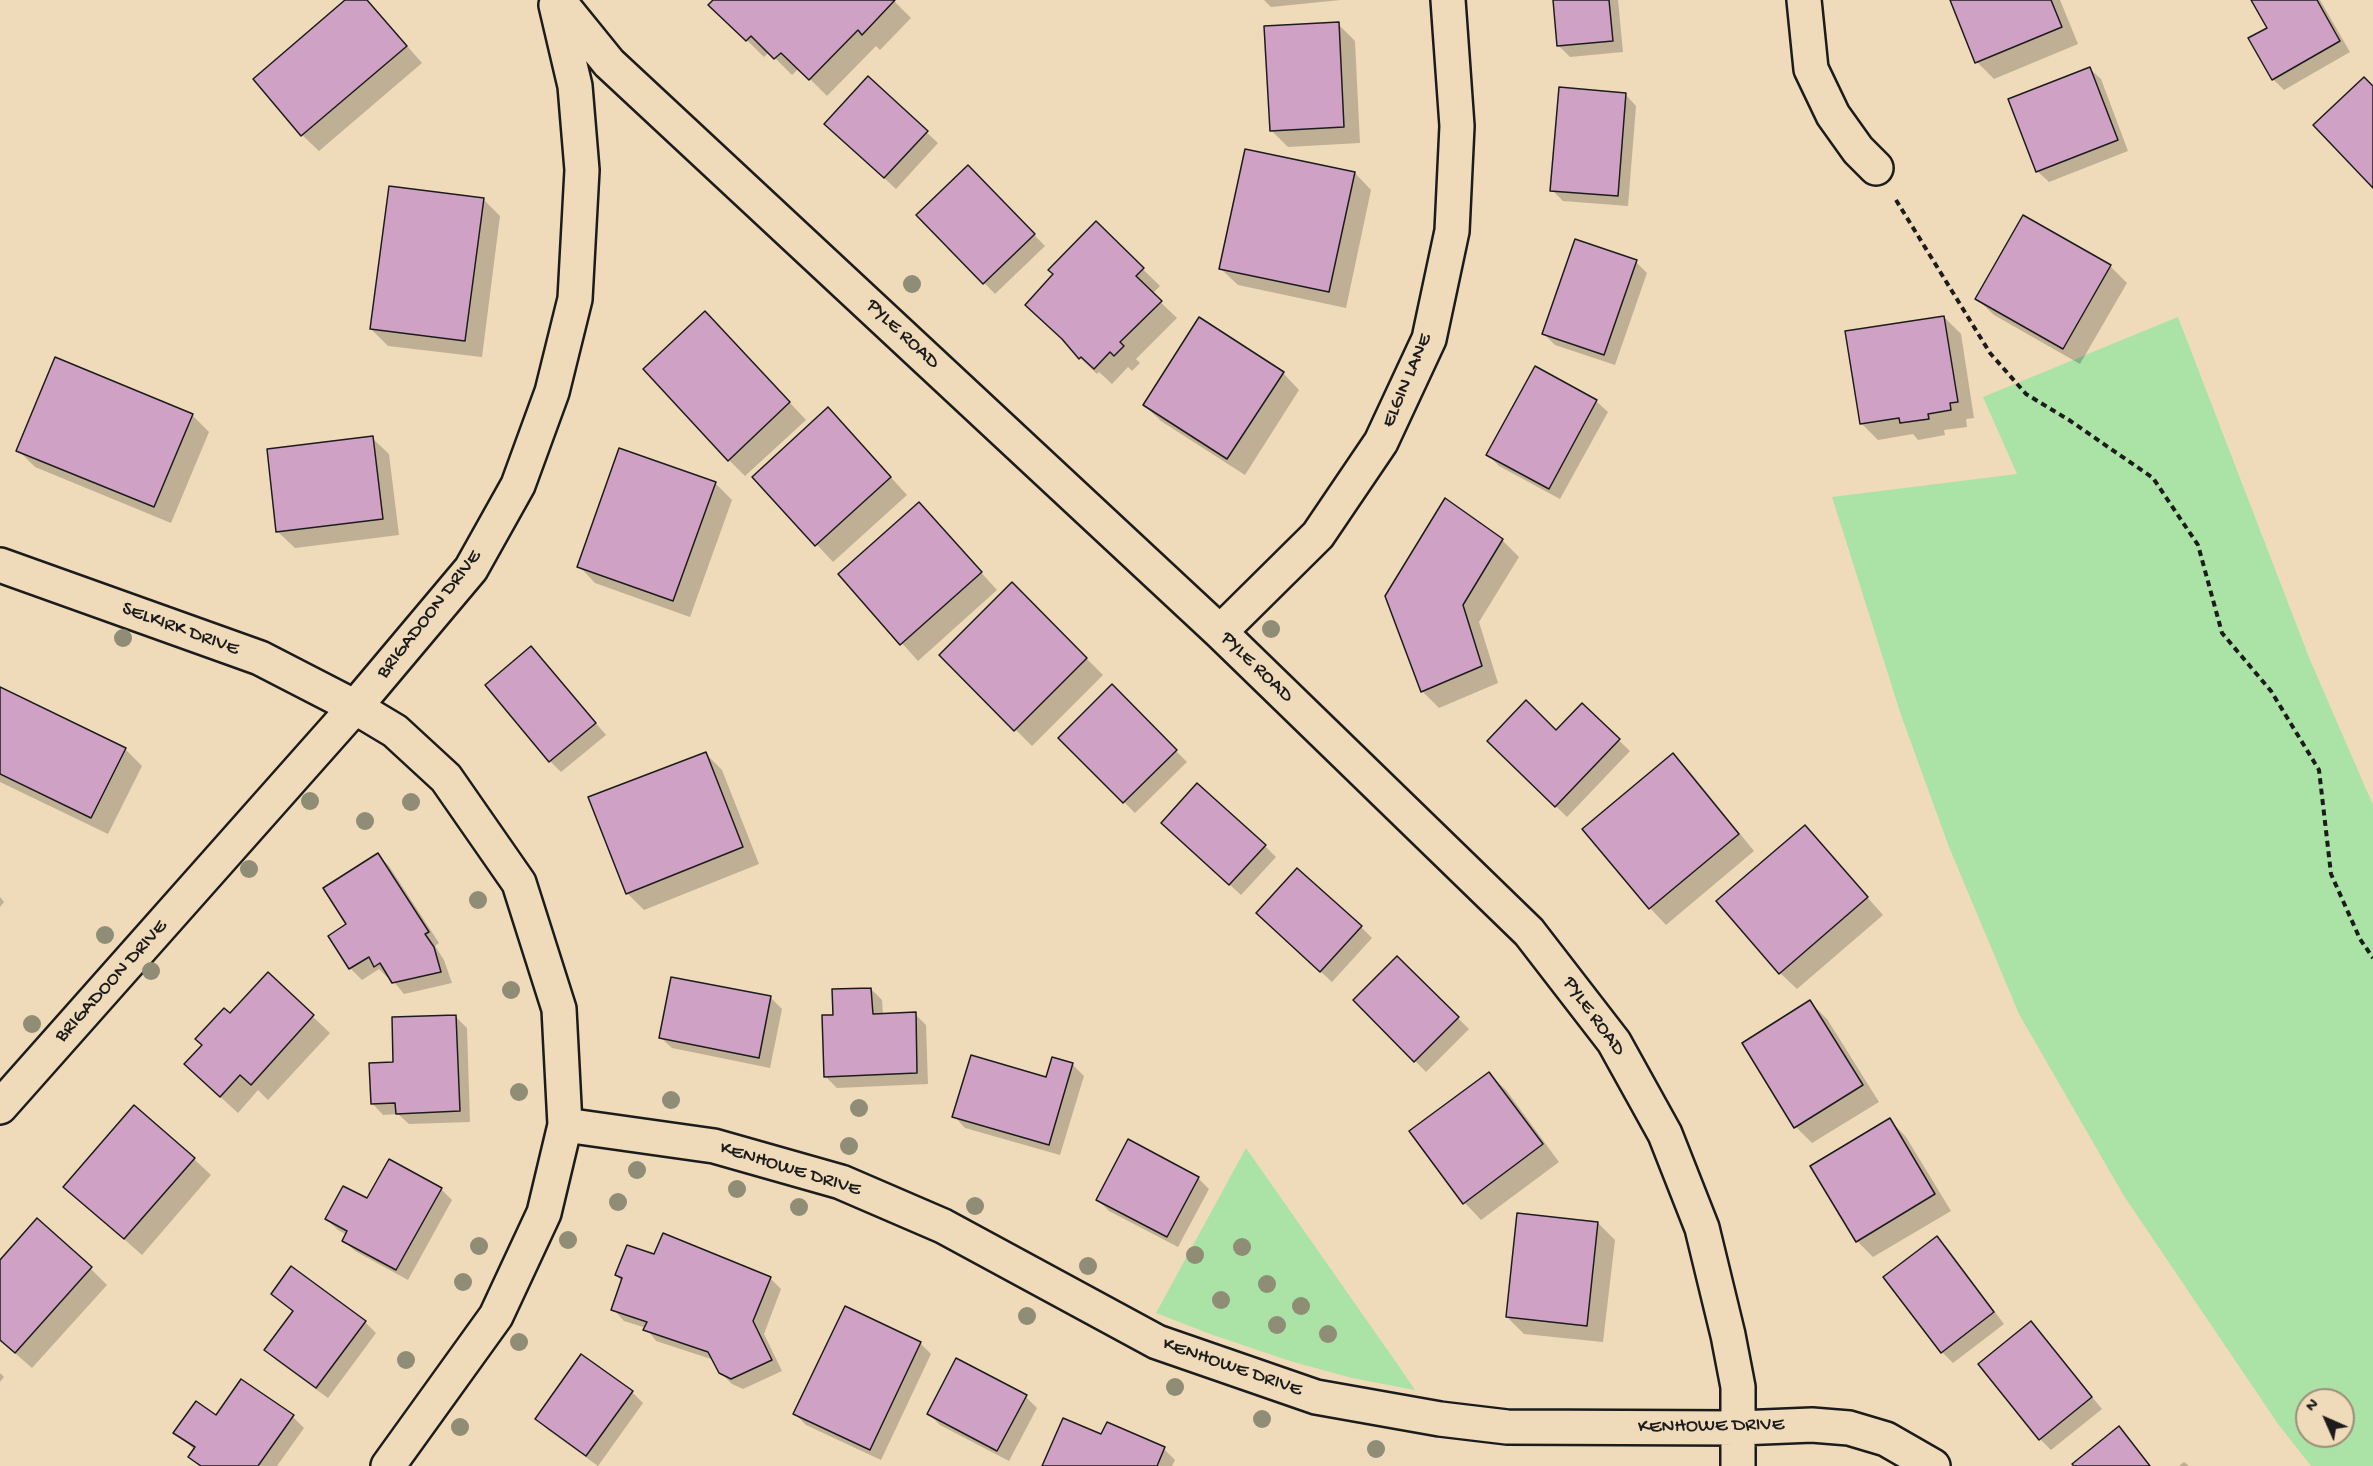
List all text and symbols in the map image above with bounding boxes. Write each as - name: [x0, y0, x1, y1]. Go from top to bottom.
- street label: PYLE ROAD: [860, 295, 944, 375]
- street label: ELGIN LANE: [1377, 330, 1439, 432]
- street label: BRIGADOON DRIVE: [372, 546, 488, 684]
- street label: SELKIRK DRIVE: [118, 598, 242, 662]
- street label: PYLE ROAD: [1215, 627, 1297, 709]
- street label: BRIGADOON DRIVE: [51, 916, 173, 1048]
- street label: PYLE ROAD: [1556, 973, 1630, 1061]
- street label: KENHOWE DRIVE: [717, 1137, 863, 1203]
- street label: KENHOWE DRIVE: [1159, 1333, 1305, 1403]
- north arrow: [2295, 1388, 2355, 1448]
- text: N: [2303, 1396, 2324, 1417]
- street label: KENHOWE DRIVE: [1638, 1414, 1784, 1440]

